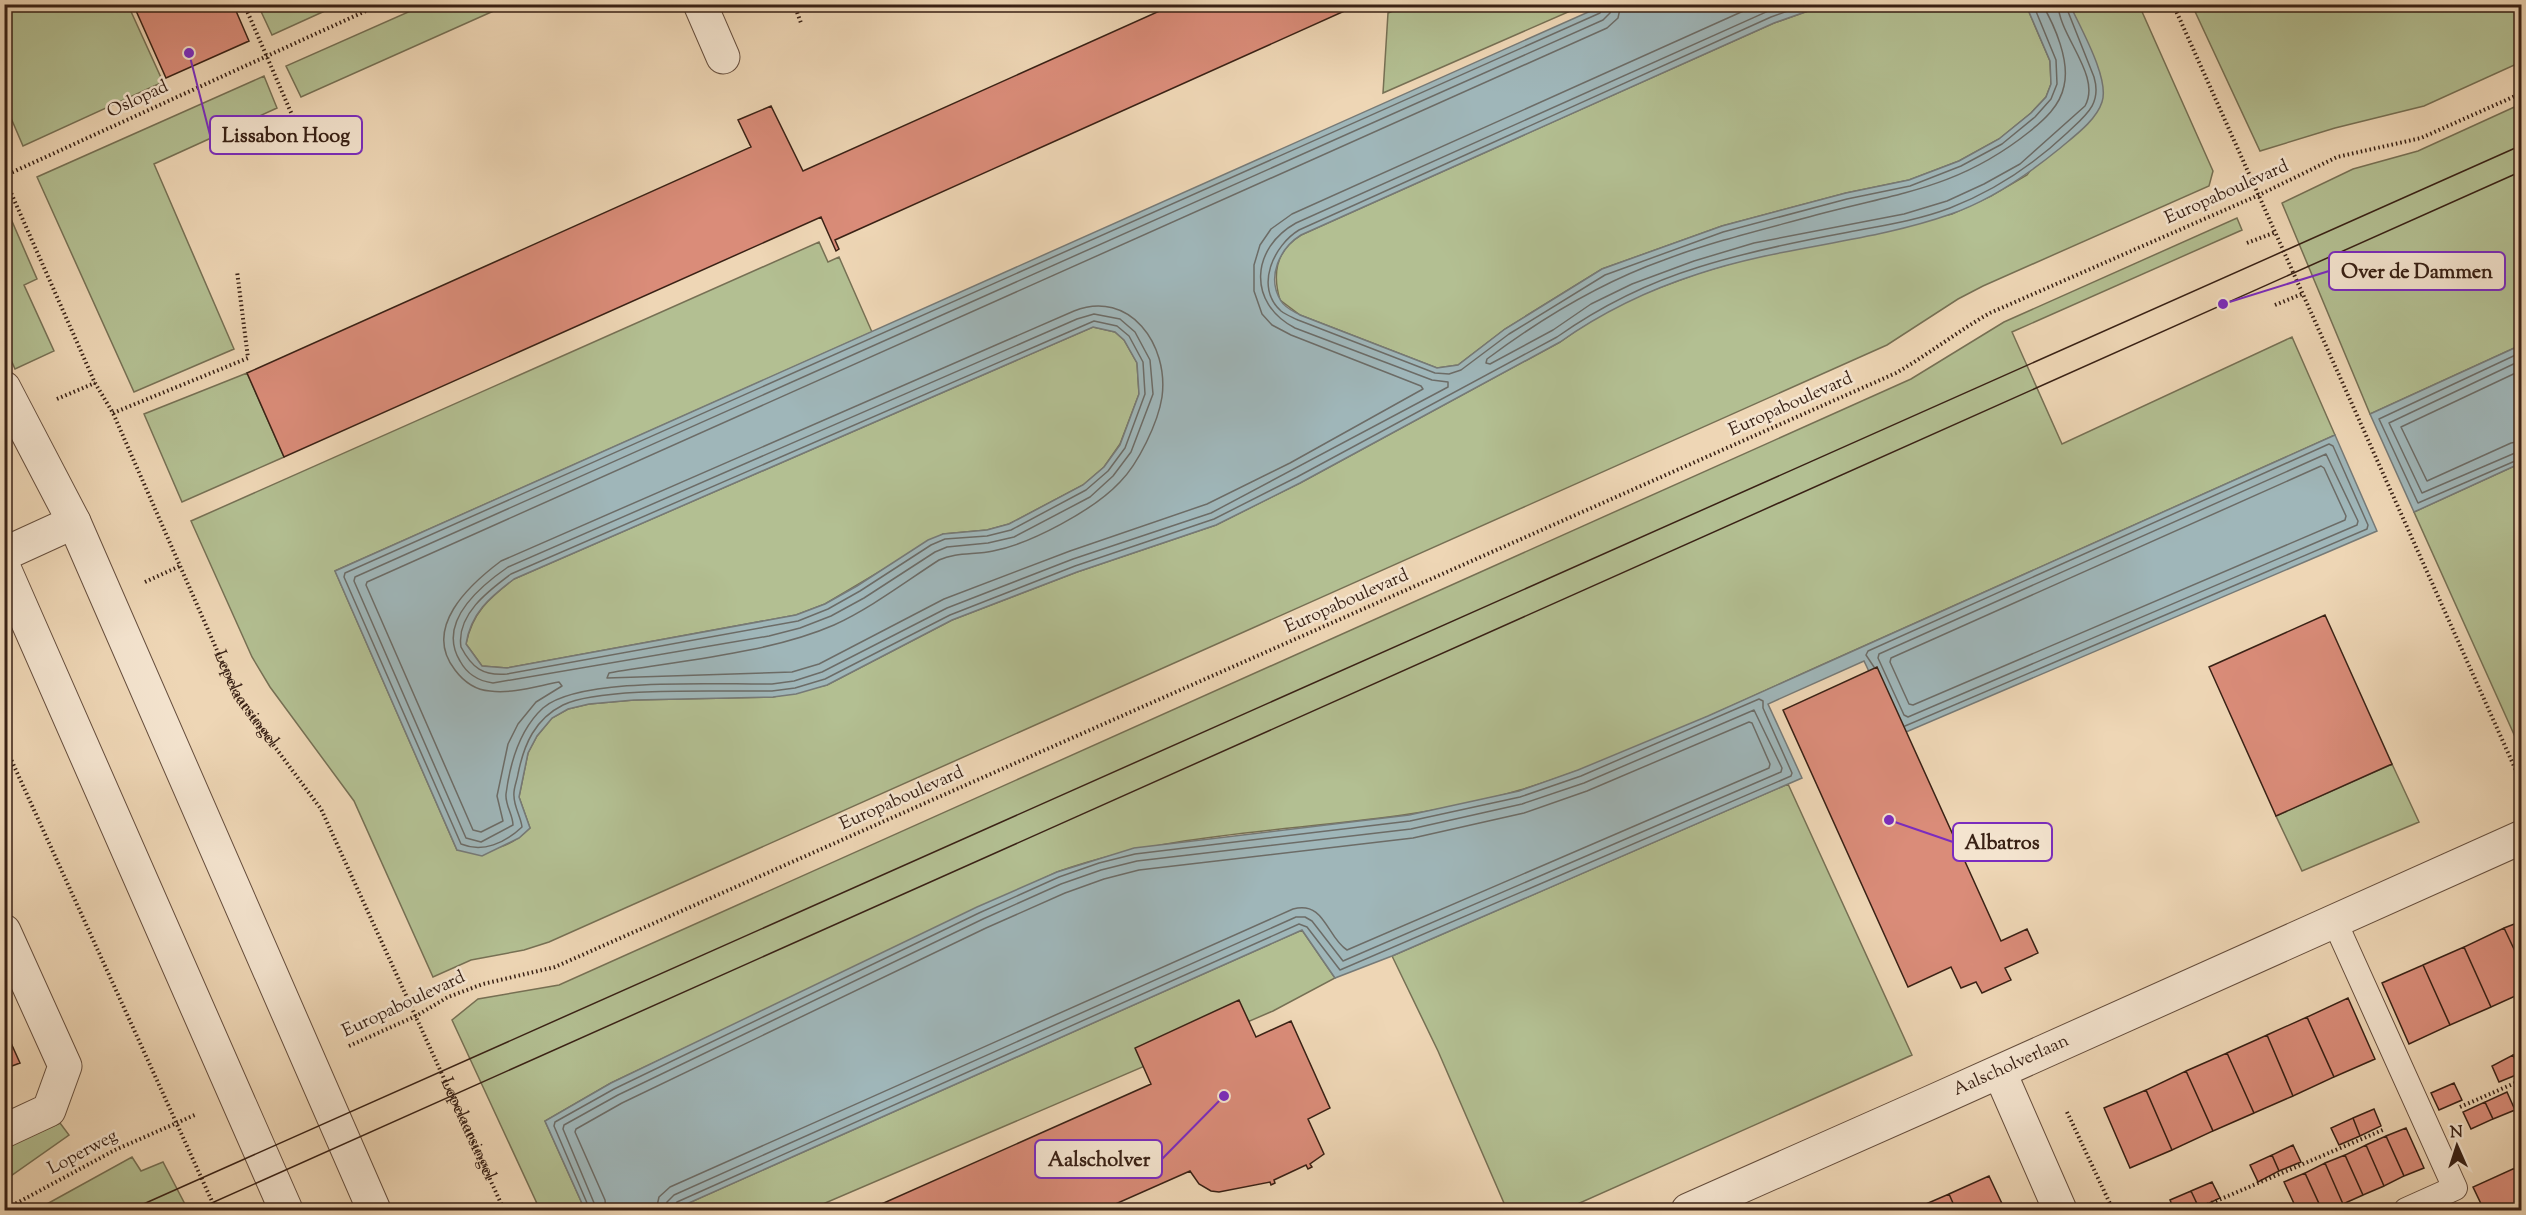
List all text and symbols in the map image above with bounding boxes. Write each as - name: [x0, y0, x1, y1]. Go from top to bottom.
- street label: Oslopad: [103, 74, 173, 126]
- callout: Lissabon Hoog: [210, 116, 362, 154]
- text: Lissabon Hoog: [222, 123, 350, 152]
- street label: Europaboulevard: [2161, 154, 2293, 232]
- callout: Over de Dammen: [2329, 252, 2505, 290]
- text: Over de Dammen: [2341, 259, 2493, 288]
- street label: Europaboulevard: [1725, 366, 1857, 444]
- street label: Europaboulevard: [1281, 563, 1413, 641]
- street label: Lepelaarsingel: [206, 647, 284, 753]
- street label: Europaboulevard: [836, 760, 968, 838]
- callout: Albatros: [1953, 823, 2052, 861]
- text: Albatros: [1964, 830, 2040, 859]
- street label: Europaboulevard: [338, 965, 470, 1045]
- street label: Aalscholverlaan: [1949, 1029, 2074, 1103]
- street label: Lepelaarsingel: [432, 1074, 502, 1185]
- north arrow: [2427, 1116, 2487, 1176]
- text: N: [2449, 1122, 2464, 1145]
- street label: Loperweg: [43, 1124, 123, 1182]
- callout: Aalscholver: [1035, 1140, 1162, 1178]
- text: Aalscholver: [1048, 1147, 1151, 1176]

